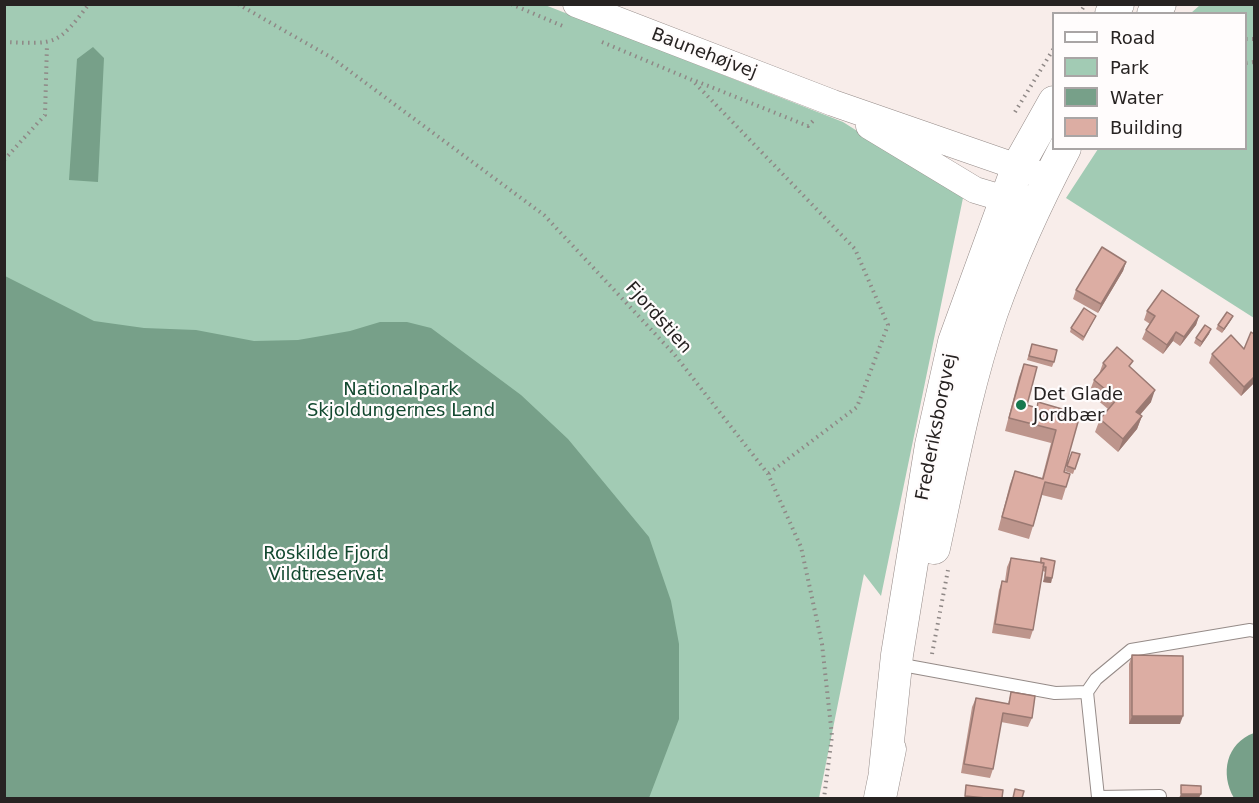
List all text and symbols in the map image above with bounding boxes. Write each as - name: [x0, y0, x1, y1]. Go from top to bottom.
- legend: [1052, 12, 1247, 150]
- street label: Baunehøjvej: [648, 24, 760, 84]
- text: Road: [1110, 27, 1155, 48]
- text: Park: [1110, 57, 1149, 78]
- text: Water: [1110, 87, 1163, 108]
- text: Building: [1110, 117, 1183, 138]
- street label: Fjordstien: [620, 278, 696, 358]
- street label: Frederiksborgvej: [912, 352, 962, 502]
- park label: Nationalpark Skjoldungernes Land: [307, 379, 495, 422]
- place label: Det Glade Jordbær: [1033, 384, 1123, 426]
- marker: Det Glade Jordbær: [1014, 398, 1028, 412]
- park label: Roskilde Fjord Vildtreservat: [263, 543, 389, 586]

